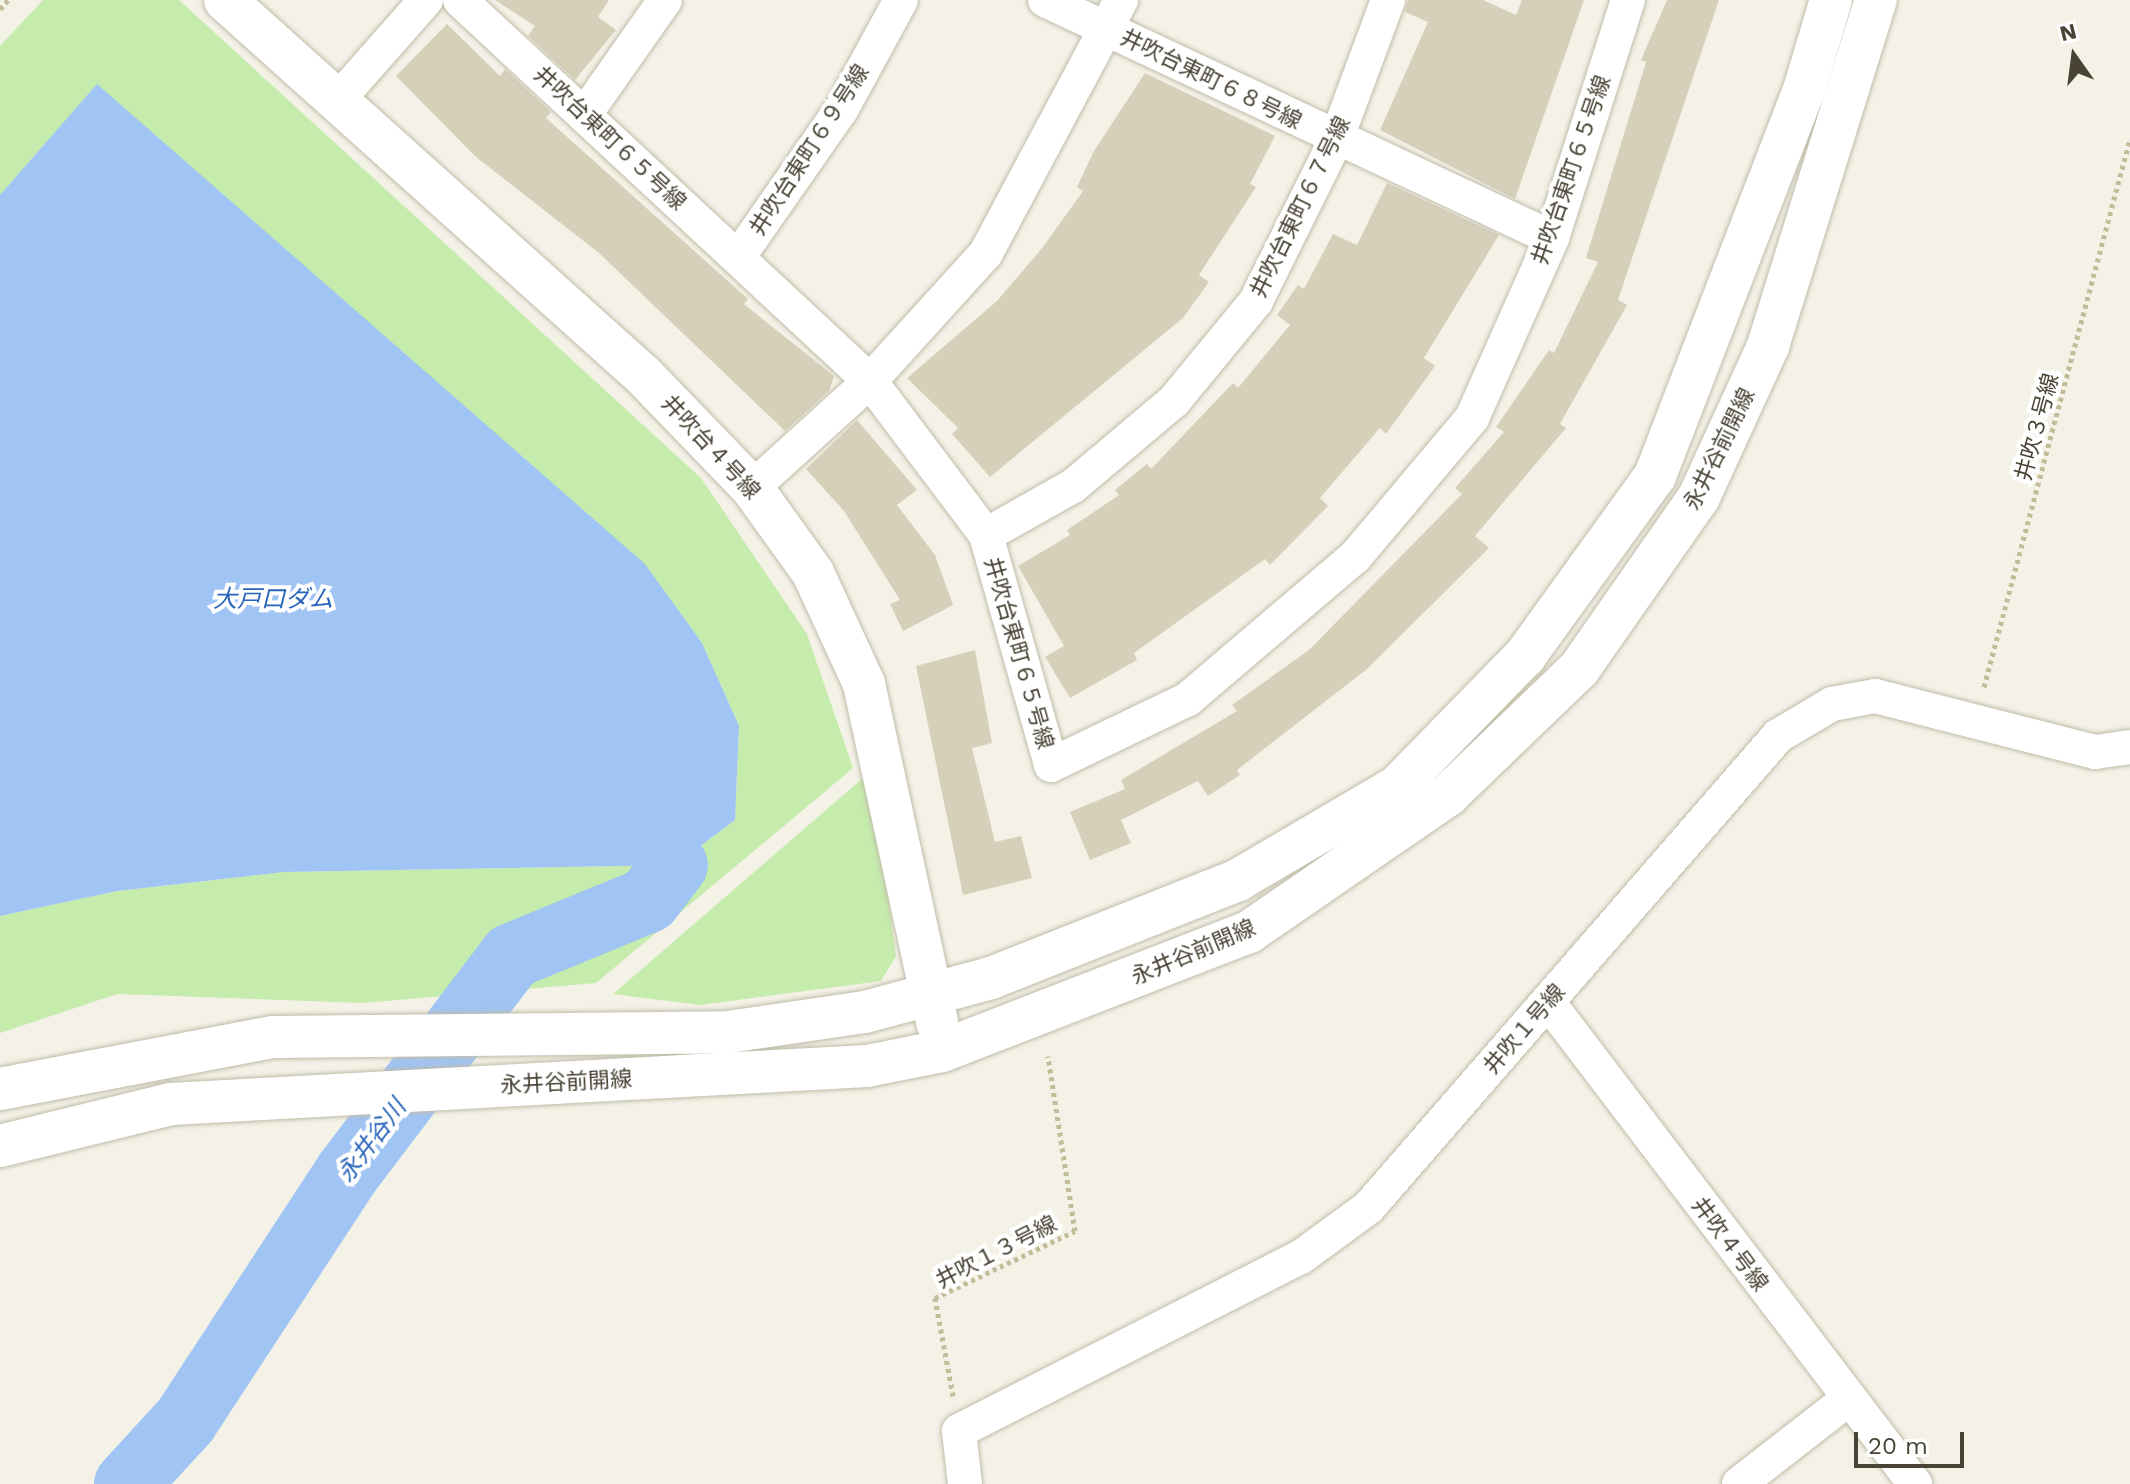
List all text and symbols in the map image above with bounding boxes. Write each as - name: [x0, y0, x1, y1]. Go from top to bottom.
- north arrow: [2034, 16, 2114, 96]
- text: N: [2057, 18, 2079, 46]
- street label: 井吹台東町６８号線: [1116, 24, 1306, 134]
- street label: 井吹台東町６９号線: [744, 60, 874, 240]
- street label: 井吹台東町６５号線: [529, 61, 691, 215]
- street label: 井吹台東町６５号線: [1526, 72, 1616, 268]
- street label: 井吹台東町６７号線: [1245, 112, 1355, 302]
- street label: 井吹３号線: [2010, 370, 2064, 484]
- street label: 永井谷前開線: [1678, 384, 1760, 514]
- street label: 井吹台４号線: [656, 390, 766, 504]
- street label: 井吹台東町６５号線: [979, 554, 1059, 752]
- water label: 大戸口ダム: [213, 586, 333, 614]
- street label: 永井谷前開線: [1127, 914, 1259, 990]
- street label: 井吹１号線: [1478, 979, 1570, 1079]
- street label: 永井谷前開線: [499, 1065, 633, 1099]
- water label: 永井谷川: [332, 1094, 412, 1188]
- street label: 井吹４号線: [1686, 1192, 1774, 1296]
- street label: 井吹１３号線: [931, 1210, 1061, 1294]
- scale bar: [1858, 1416, 1968, 1466]
- text: 20 m: [1868, 1432, 1928, 1460]

